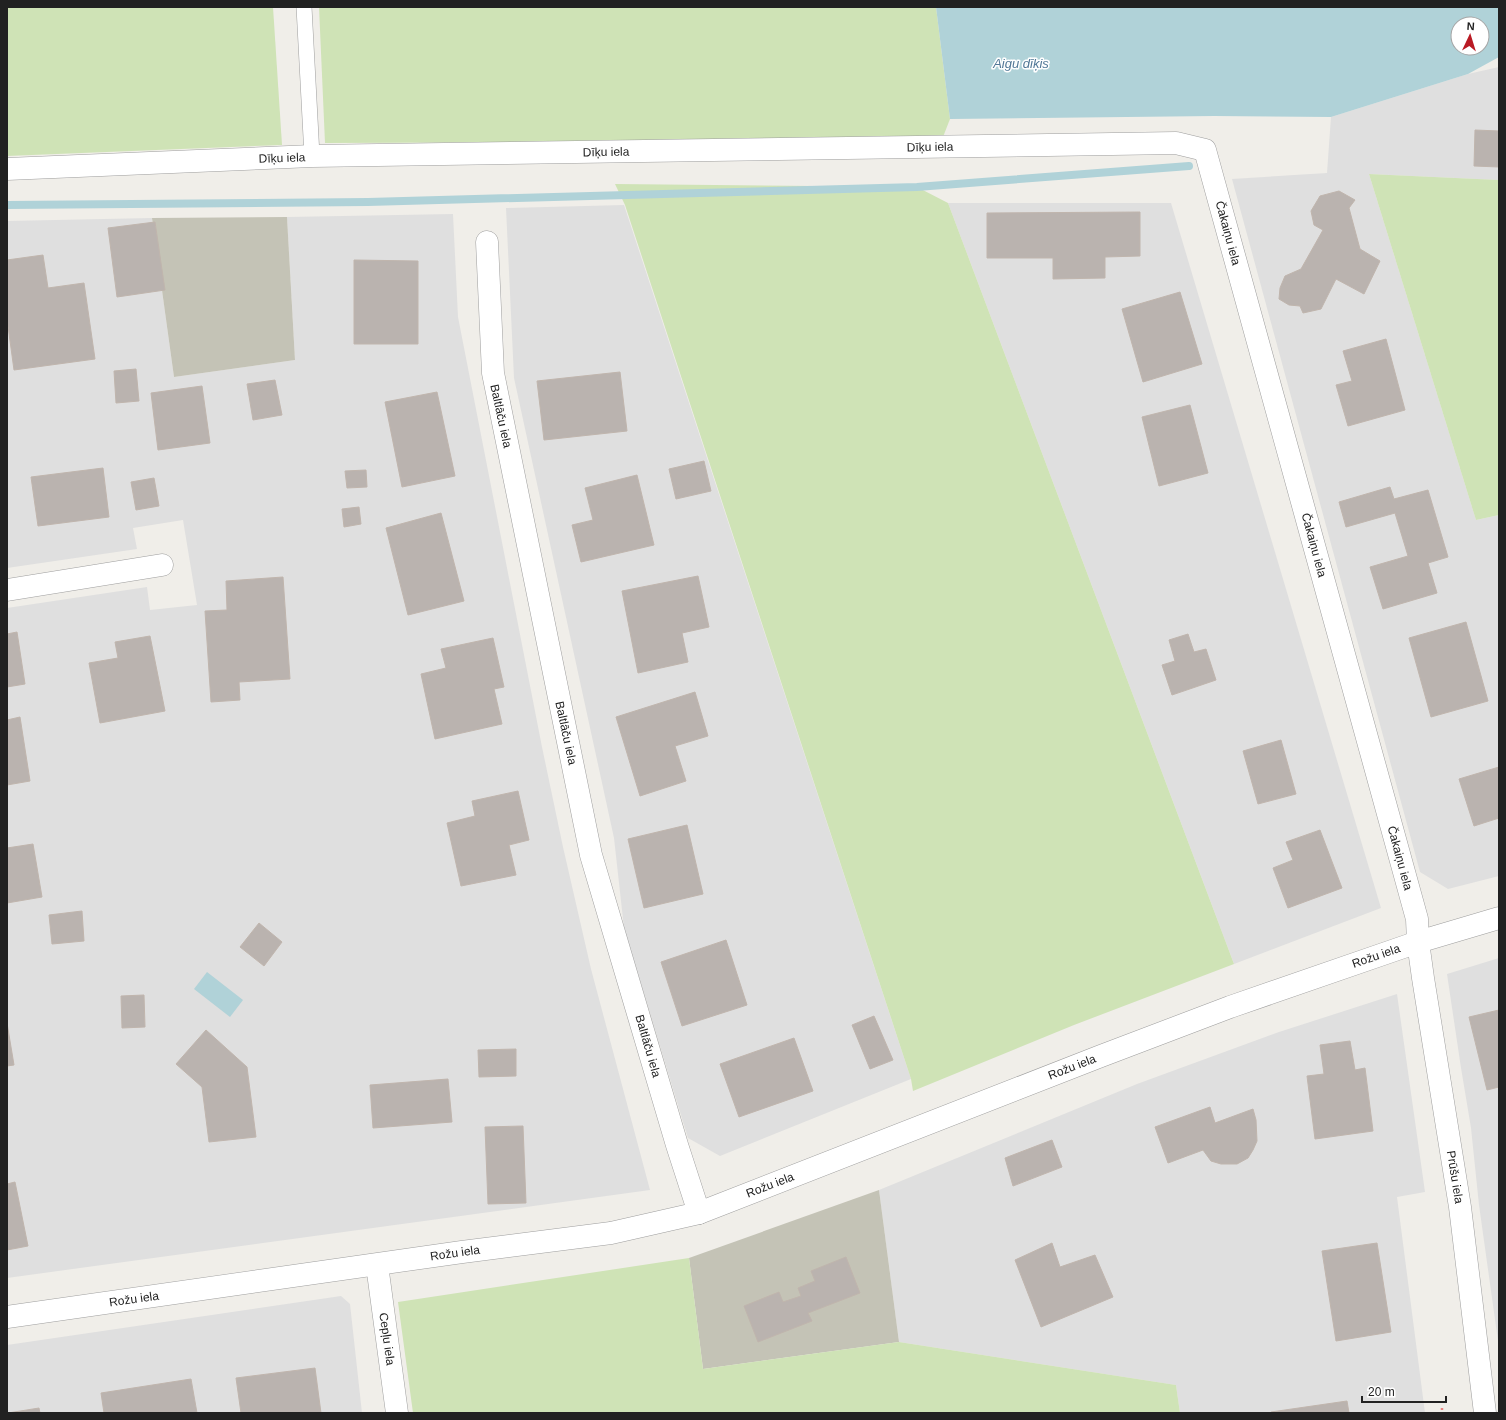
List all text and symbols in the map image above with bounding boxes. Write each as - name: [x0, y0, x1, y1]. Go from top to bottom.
- north arrow: [1450, 16, 1490, 56]
- text: N: [1466, 20, 1475, 32]
- water label: Aigu dīķis: [992, 56, 1049, 71]
- street label: Dīķu iela: [907, 140, 954, 154]
- street label: Dīķu iela: [583, 145, 630, 159]
- street label: Dīķu iela: [258, 150, 306, 166]
- street label: Čakaiņu iela: [1213, 199, 1244, 267]
- street label: Baltlāču iela: [487, 383, 515, 449]
- street label: Čakaiņu iela: [1299, 511, 1330, 579]
- street label: Baltlāču iela: [552, 700, 580, 766]
- street label: Čakaiņu iela: [1385, 824, 1416, 892]
- street label: Rožu iela: [1350, 941, 1402, 971]
- street label: Baltlāču iela: [632, 1013, 664, 1079]
- street label: Rožu iela: [1046, 1051, 1098, 1082]
- street label: Prūšu iela: [1444, 1150, 1466, 1205]
- street label: Rožu iela: [744, 1169, 796, 1200]
- street label: Rožu iela: [429, 1243, 481, 1263]
- street label: Rožu iela: [108, 1289, 160, 1309]
- street label: Cepļu iela: [376, 1312, 398, 1367]
- scale bar: [1362, 1378, 1446, 1404]
- text: 20 m: [1368, 1385, 1395, 1399]

